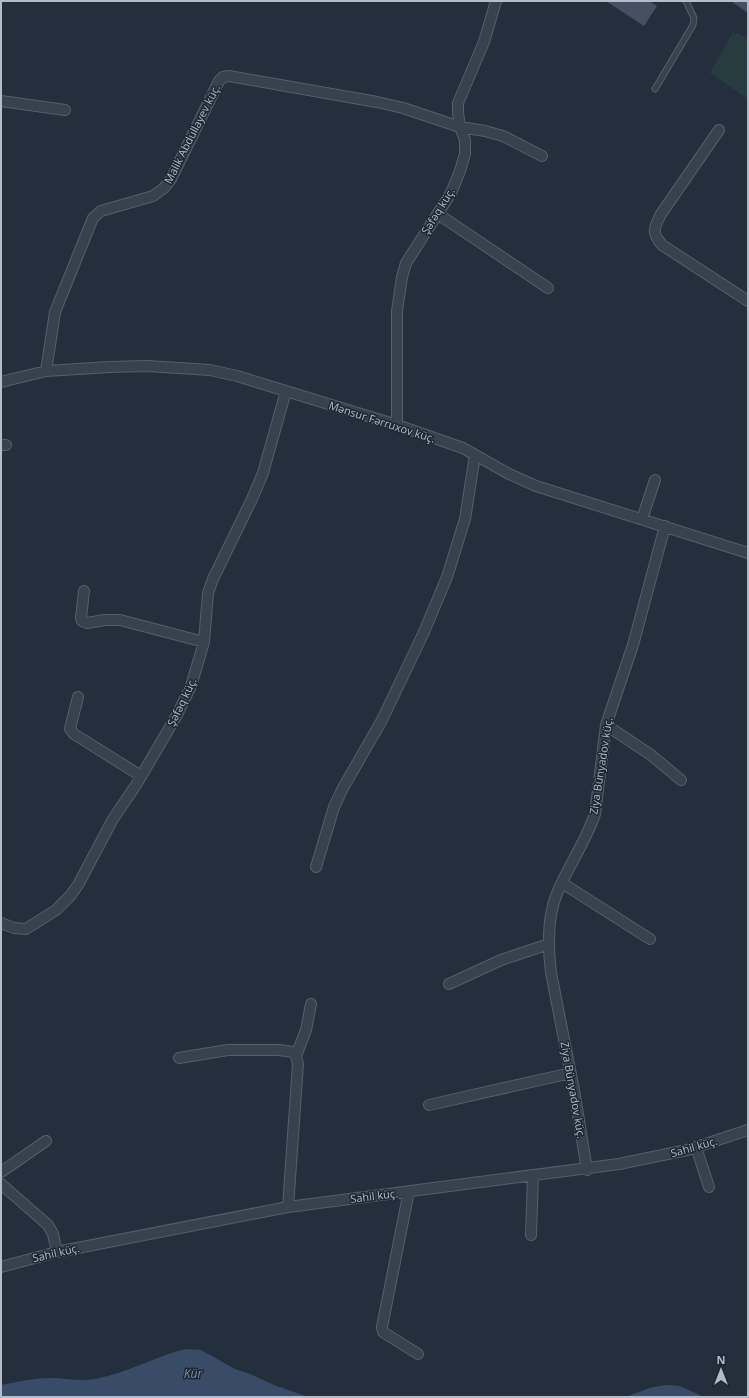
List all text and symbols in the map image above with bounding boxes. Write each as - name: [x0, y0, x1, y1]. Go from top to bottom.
- street label: Malik Abdullayev küç.: [160, 81, 223, 186]
- street label: Şəfəq küç.: [417, 184, 458, 237]
- street label: Mənsur Fərruxov küç.: [327, 397, 437, 446]
- street label: Şəfəq küç.: [163, 675, 200, 729]
- street label: Ziya Bünyadov küç.: [585, 716, 616, 816]
- street label: Ziya Bünyadov küç.: [558, 1040, 589, 1140]
- street label: Sahil küç.: [669, 1133, 719, 1160]
- street label: Sahil küç.: [349, 1185, 399, 1206]
- street label: Sahil küç.: [31, 1240, 81, 1265]
- north arrow: [701, 1350, 741, 1390]
- text: N: [717, 1352, 725, 1367]
- water label: Kür: [184, 1365, 203, 1382]

